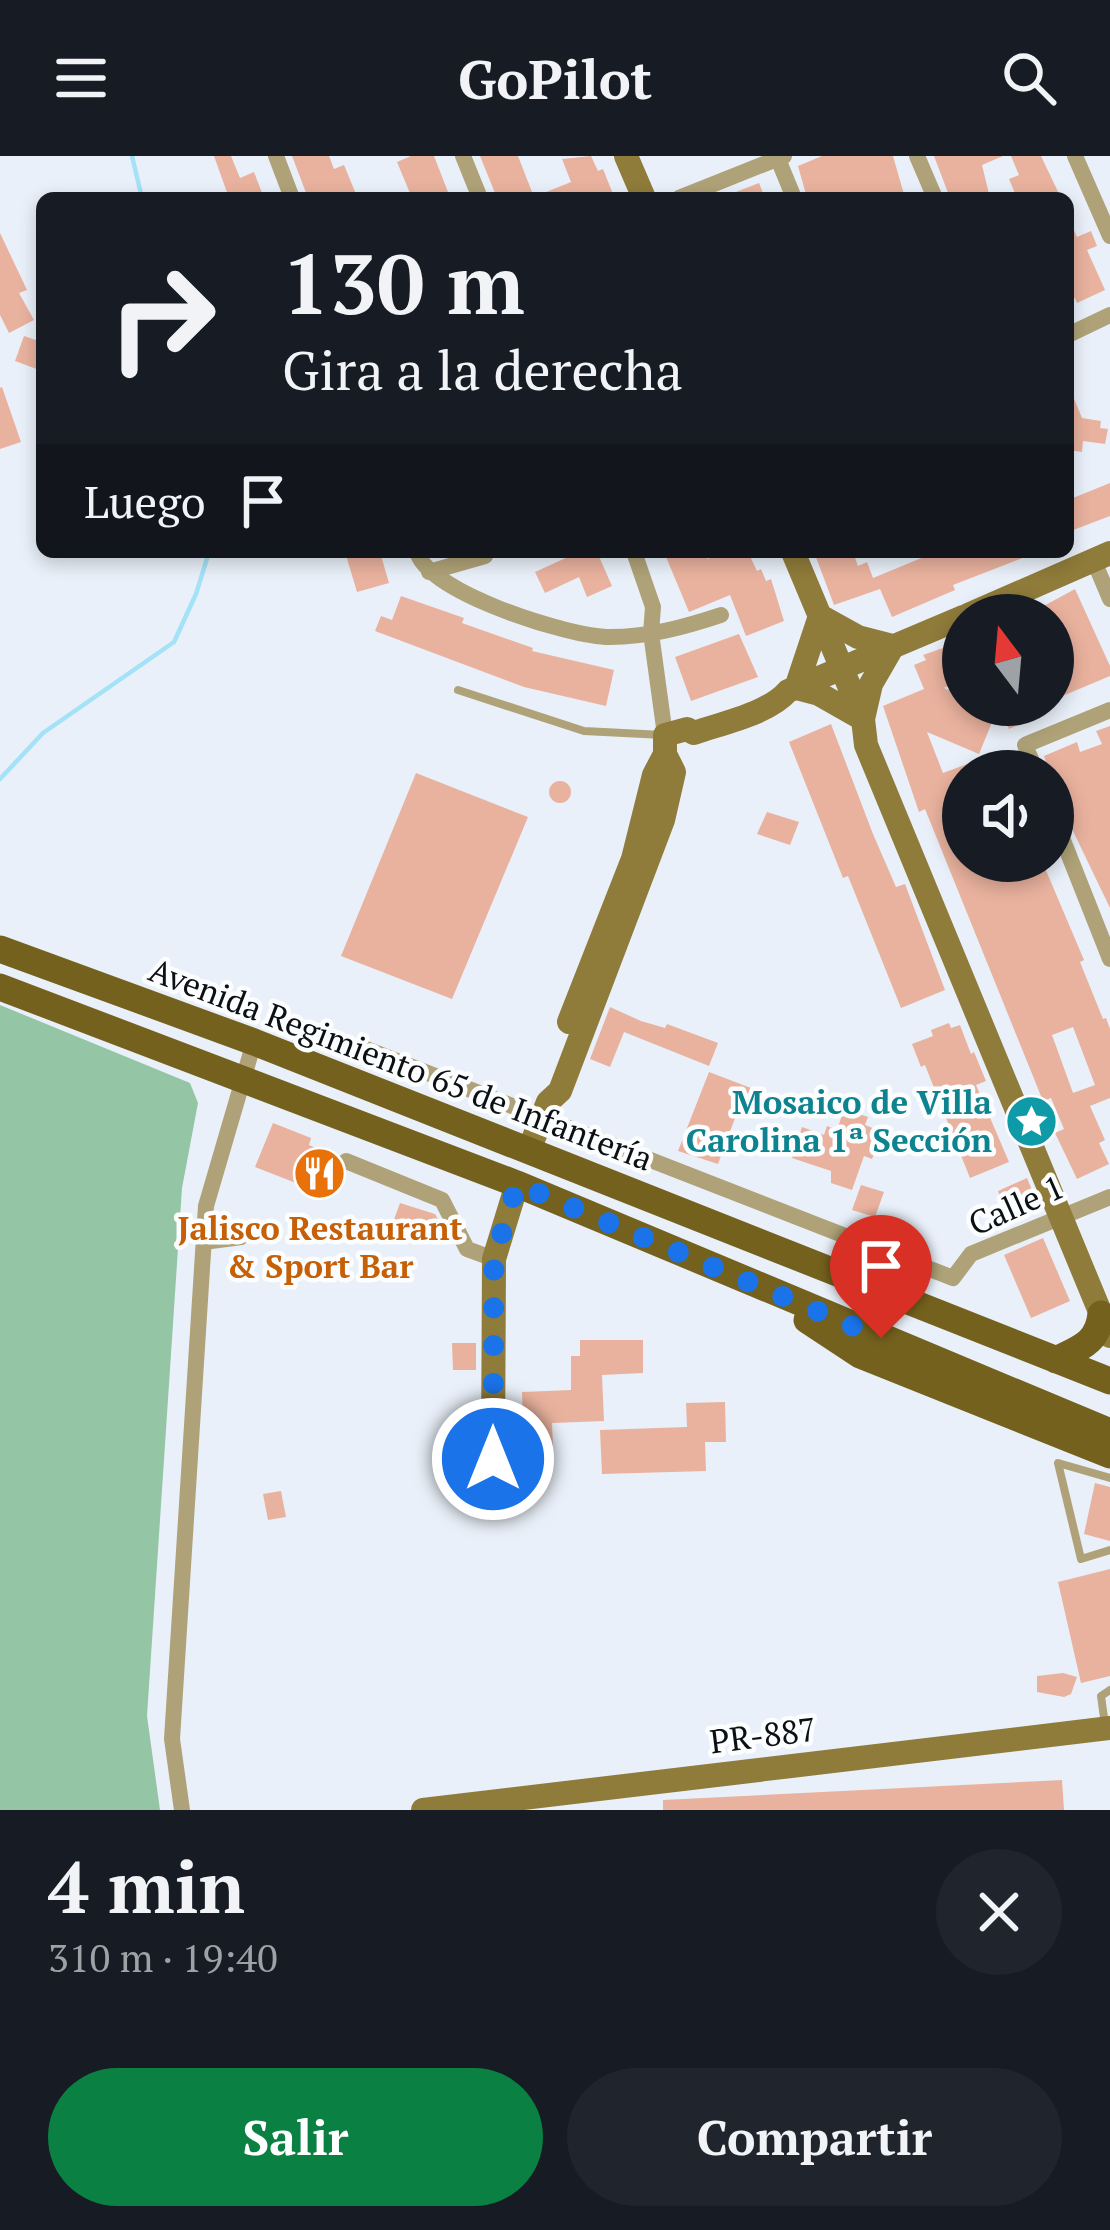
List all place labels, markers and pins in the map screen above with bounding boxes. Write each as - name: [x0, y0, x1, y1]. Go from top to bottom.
- place label: Mosaico de Villa Carolina 1ª Sección: [686, 1080, 992, 1161]
- place icon: Mosaico de Villa Carolina 1ª Sección: [1003, 1093, 1059, 1149]
- restaurant icon: Jalisco Restaurant & Sport Bar: [292, 1146, 348, 1202]
- place label: Jalisco Restaurant & Sport Bar: [177, 1206, 463, 1287]
- pin: [830, 1215, 932, 1338]

